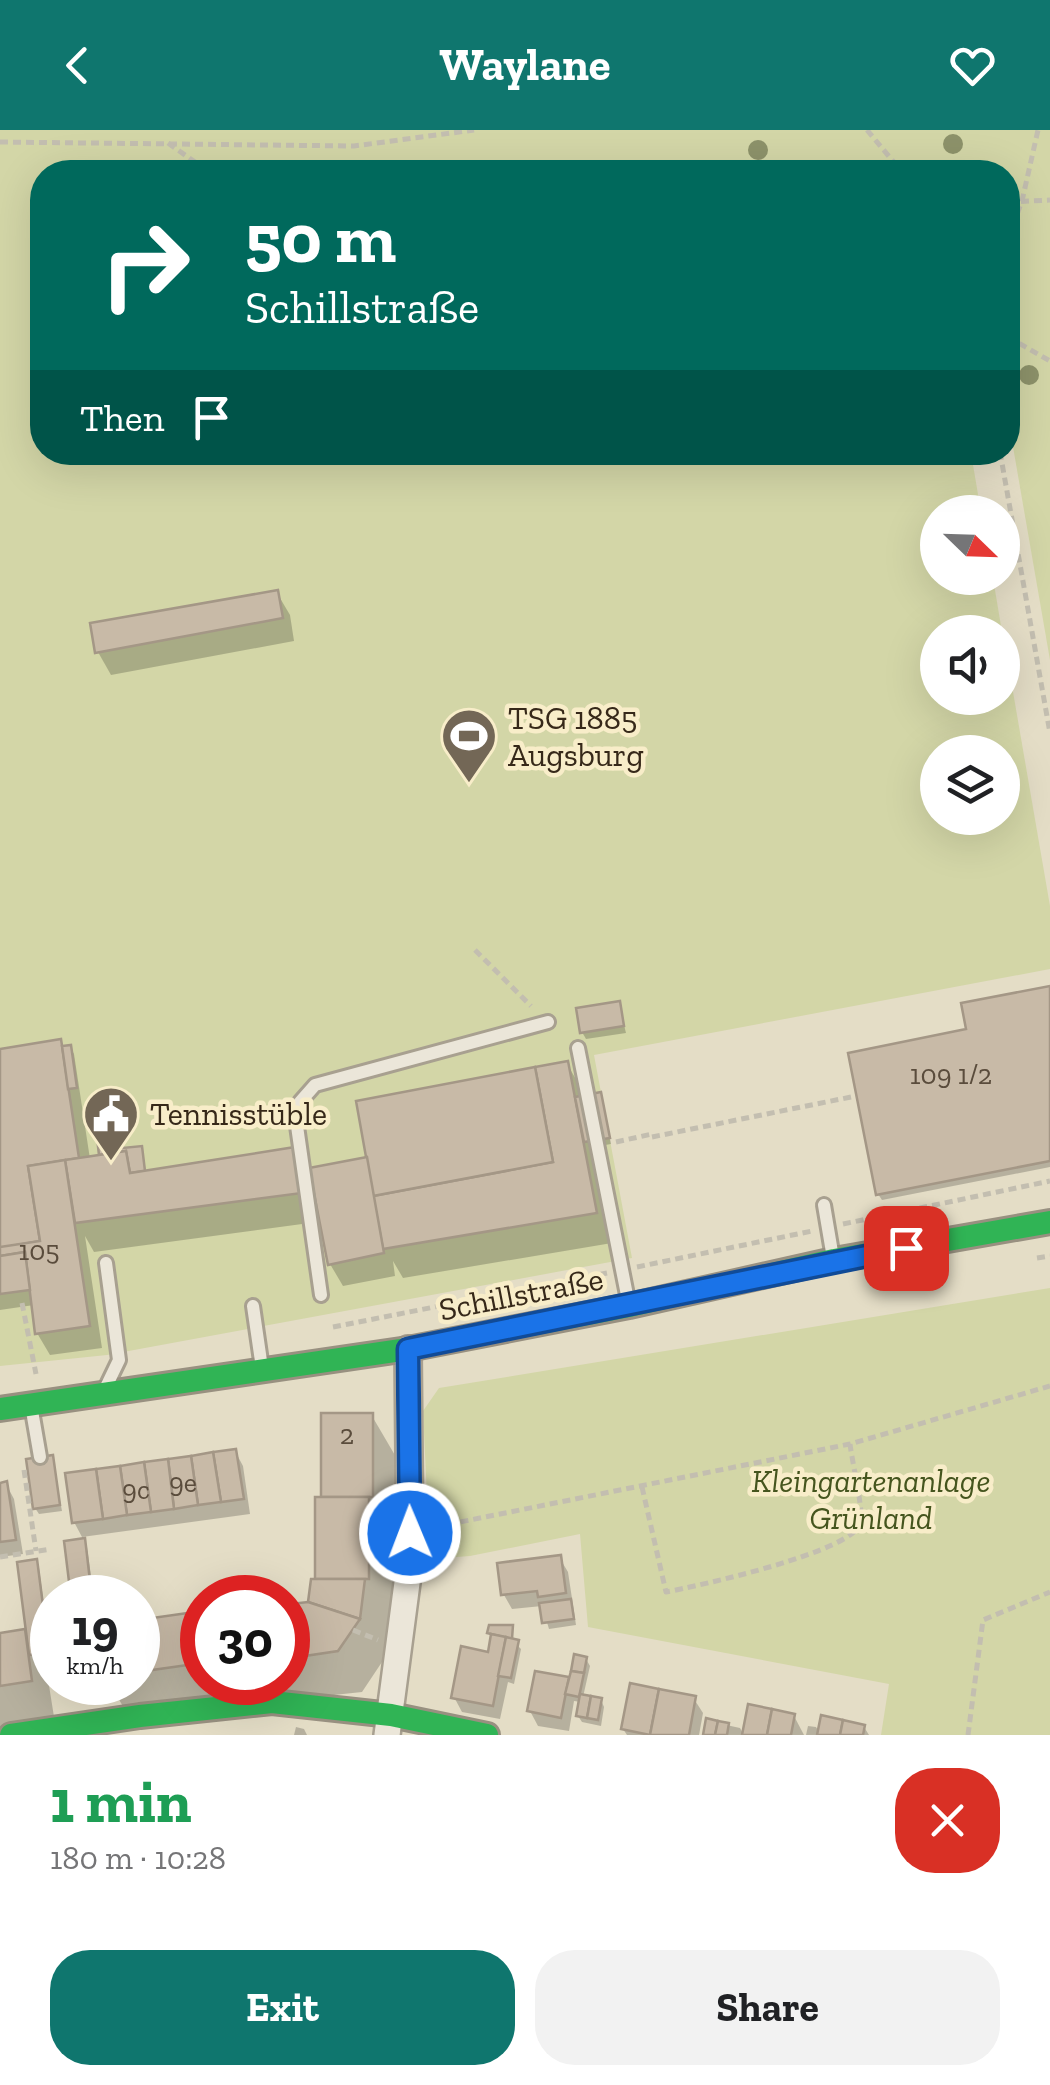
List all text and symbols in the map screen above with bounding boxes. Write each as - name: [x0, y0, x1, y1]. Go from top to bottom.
- icon: back: [50, 38, 105, 93]
- text: Waylane: [439, 38, 611, 92]
- icon: heart: [945, 38, 1000, 93]
- text: 50 m: [245, 196, 396, 280]
- icon: right: [80, 200, 210, 330]
- text: Schillstraße: [245, 281, 479, 335]
- icon: arrive: [184, 390, 239, 445]
- text: Then: [80, 395, 164, 441]
- north arrow: [920, 495, 1020, 595]
- map controls: [920, 495, 1020, 835]
- button: sound: [920, 615, 1020, 715]
- place label: TSG 1885 Augsburg: [508, 699, 644, 774]
- sports icon: TSG 1885 Augsburg: [439, 706, 499, 785]
- button: layers: [920, 735, 1020, 835]
- house number: 109 1/2: [910, 1058, 992, 1091]
- public building icon: Tennisstüble: [81, 1084, 141, 1163]
- place label: Tennisstüble: [150, 1095, 327, 1133]
- pin: [864, 1206, 949, 1291]
- icon: arrive: [879, 1221, 934, 1276]
- house number: 105: [18, 1234, 60, 1267]
- street label: Schillstraße: [436, 1259, 606, 1329]
- house number: 2: [340, 1418, 354, 1451]
- park label: Kleingartenanlage Grünland: [752, 1462, 990, 1537]
- house number: 9e: [169, 1466, 197, 1499]
- house number: 9c: [122, 1473, 150, 1506]
- position arrow: [358, 1481, 462, 1585]
- speed limit sign: 30: [180, 1575, 310, 1705]
- text: 19: [72, 1598, 118, 1658]
- text: km/h: [66, 1650, 124, 1680]
- text: 1 min: [50, 1765, 192, 1837]
- button: close: [895, 1768, 1000, 1873]
- text: 180 m · 10:28: [50, 1839, 226, 1877]
- button: Exit: [50, 1950, 515, 2065]
- button: Share: [535, 1950, 1000, 2065]

